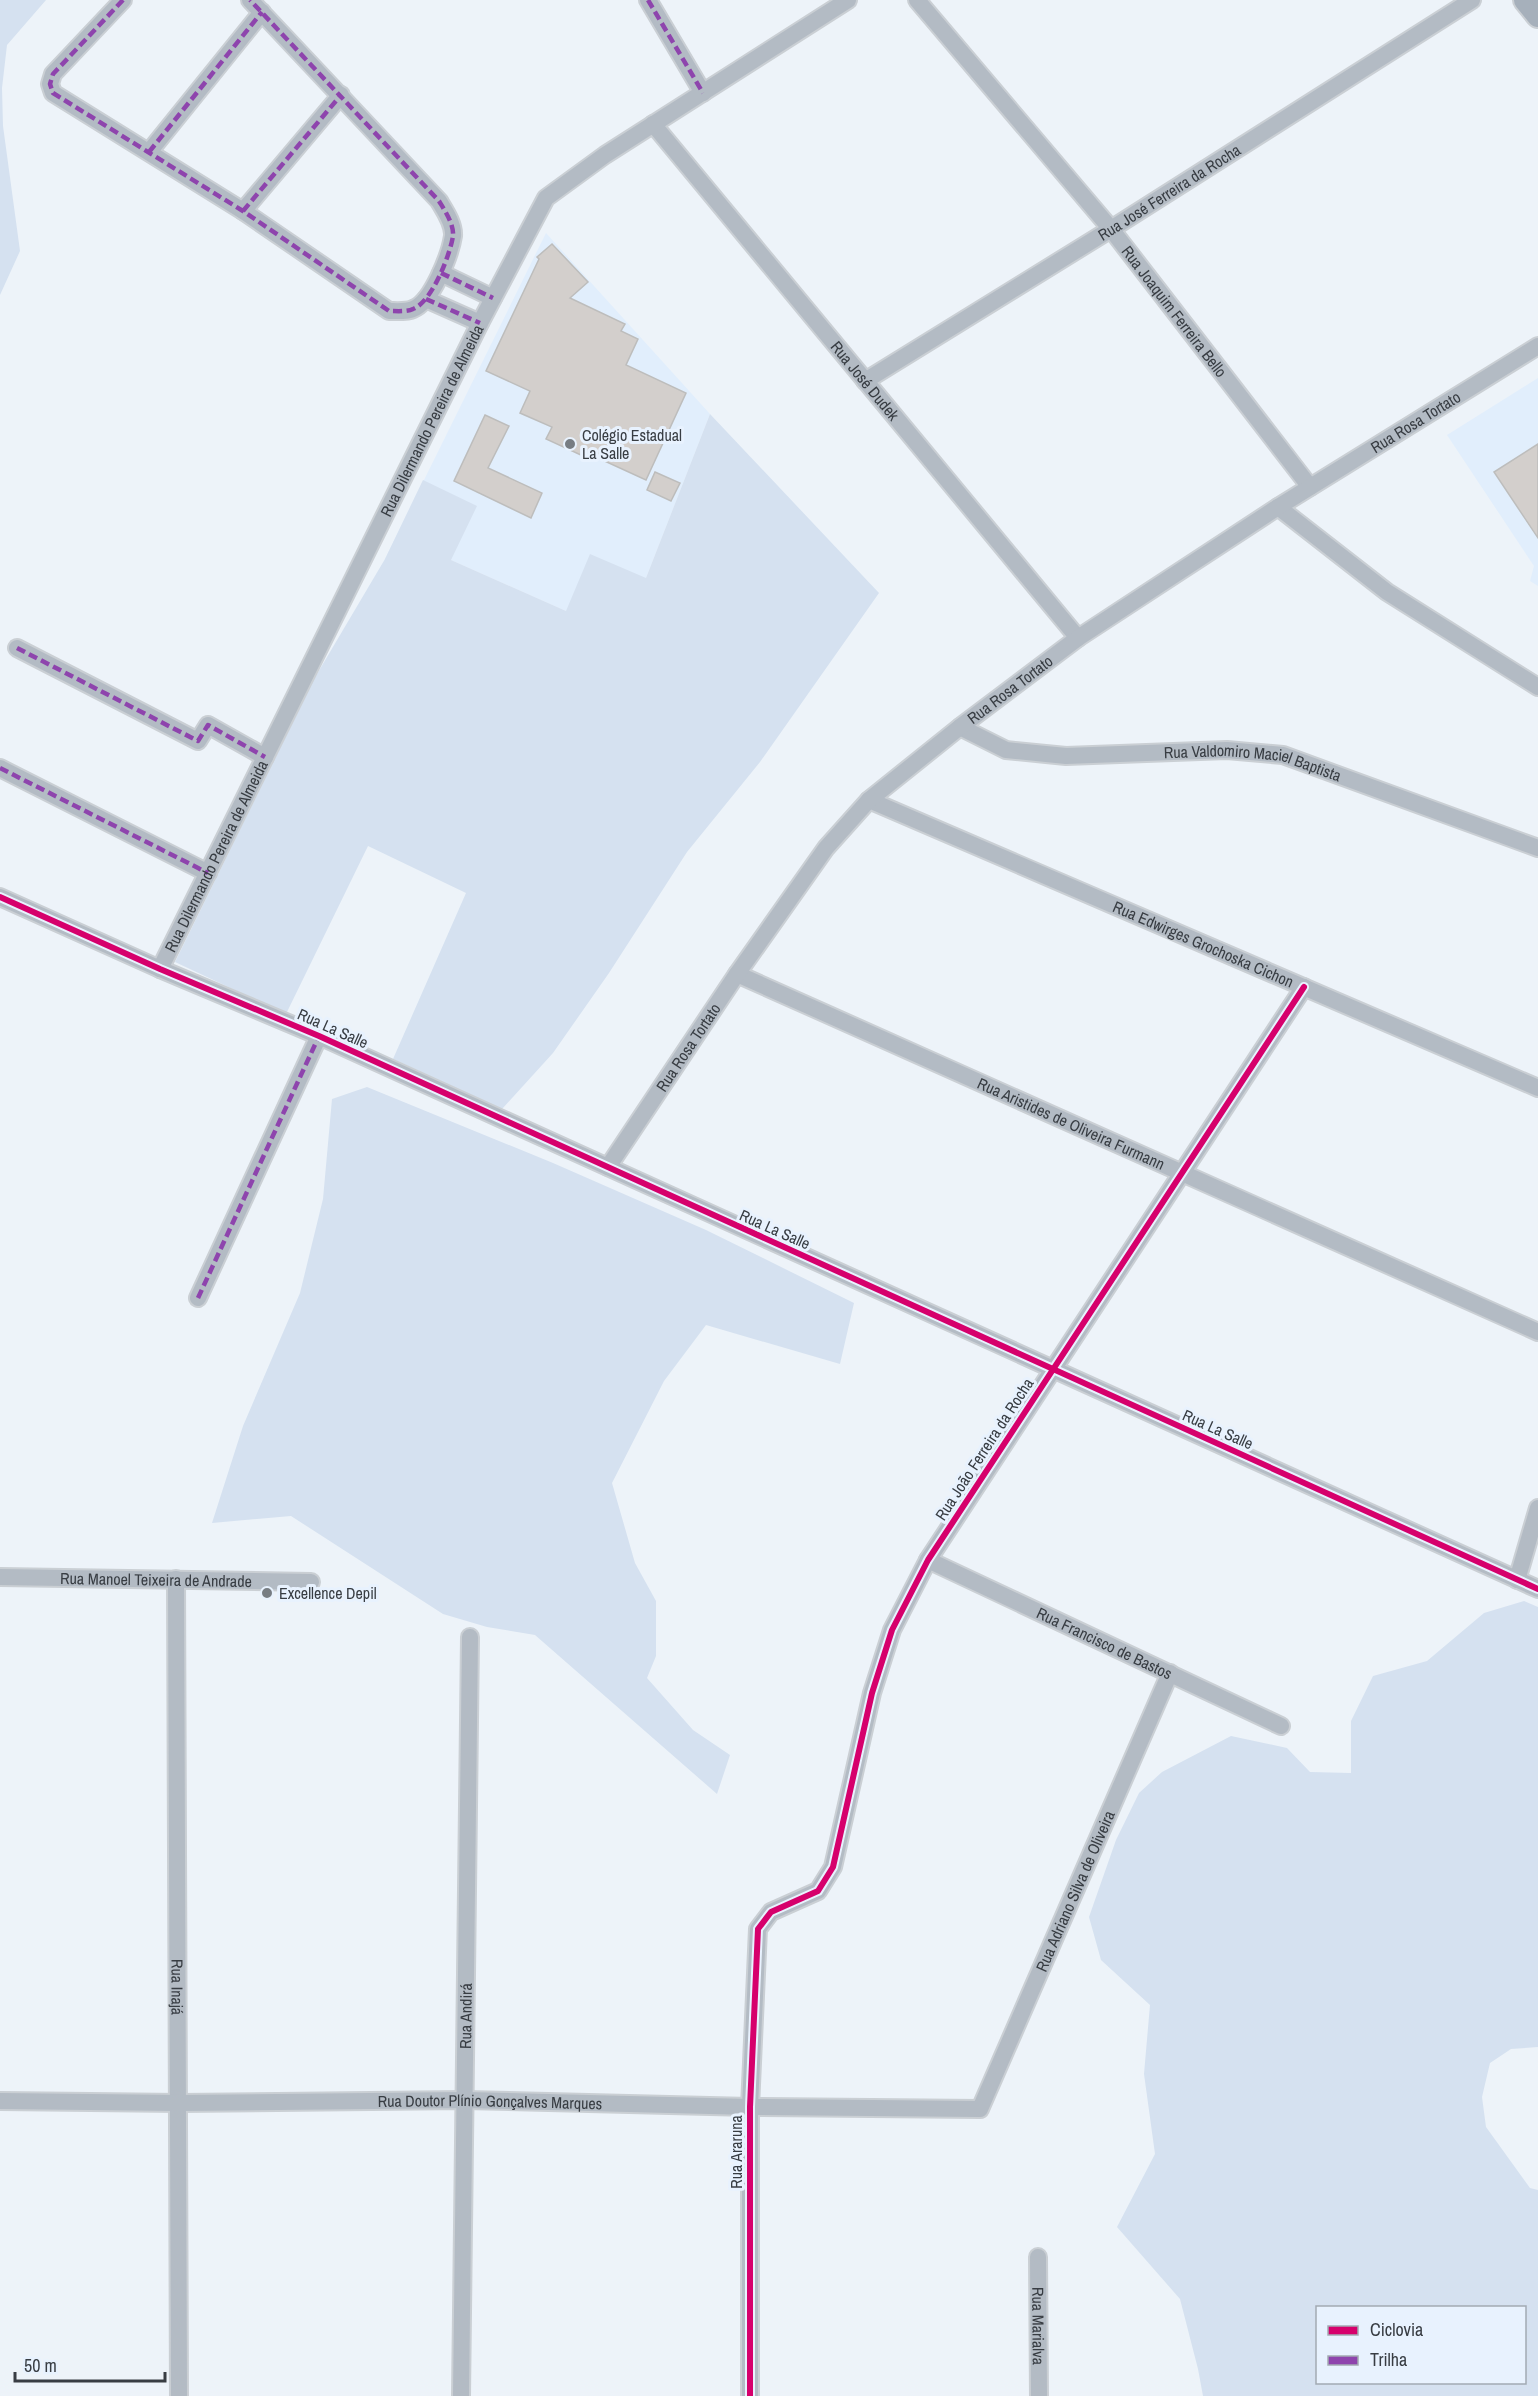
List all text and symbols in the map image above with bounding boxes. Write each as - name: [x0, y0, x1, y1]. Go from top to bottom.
- street label: Rua José Ferreira da Rocha: [1094, 138, 1245, 246]
- street label: Rua Joaquim Ferreira Bello: [1117, 241, 1232, 382]
- street label: Rua Dilermando Pereira de Almeida: [375, 320, 489, 520]
- street label: Rua José Dudek: [826, 336, 905, 425]
- street label: Rua Rosa Tortato: [1366, 386, 1465, 458]
- place label: Colégio Estadual La Salle: [582, 424, 682, 464]
- marker: Colégio Estadual La Salle: [563, 437, 577, 451]
- street label: Rua Rosa Tortato: [963, 650, 1057, 729]
- street label: Rua Valdomiro Maciel Baptista: [1163, 739, 1345, 787]
- street label: Rua Dilermando Pereira de Almeida: [159, 756, 273, 956]
- street label: Rua Edwirges Grochoska Cichon: [1110, 895, 1297, 993]
- street label: Rua Rosa Tortato: [651, 999, 725, 1096]
- street label: Rua La Salle: [294, 1003, 372, 1053]
- street label: Rua Aristides de Oliveira Furmann: [974, 1072, 1168, 1175]
- street label: Rua La Salle: [736, 1204, 814, 1254]
- street label: Rua João Ferreira da Rocha: [930, 1373, 1039, 1524]
- street label: Rua La Salle: [1179, 1404, 1257, 1454]
- street label: Rua Manoel Teixeira de Andrade: [60, 1567, 252, 1592]
- place label: Excellence Depil: [279, 1582, 377, 1604]
- marker: Excellence Depil: [260, 1586, 274, 1600]
- street label: Rua Francisco de Bastos: [1033, 1602, 1176, 1684]
- street label: Rua Adriano Silva de Oliveira: [1030, 1806, 1120, 1975]
- street label: Rua Inajá: [166, 1959, 189, 2016]
- street label: Rua Andirá: [454, 1982, 477, 2049]
- street label: Rua Doutor Plínio Gonçalves Marques: [377, 2089, 603, 2114]
- street label: Rua Araruna: [725, 2114, 747, 2189]
- street label: Rua Marialva: [1027, 2287, 1050, 2366]
- legend: [1316, 2306, 1526, 2384]
- text: Ciclovia: [1370, 2317, 1423, 2342]
- scale bar: [15, 2345, 165, 2383]
- text: Trilha: [1370, 2347, 1407, 2372]
- text: 50 m: [24, 2353, 57, 2378]

